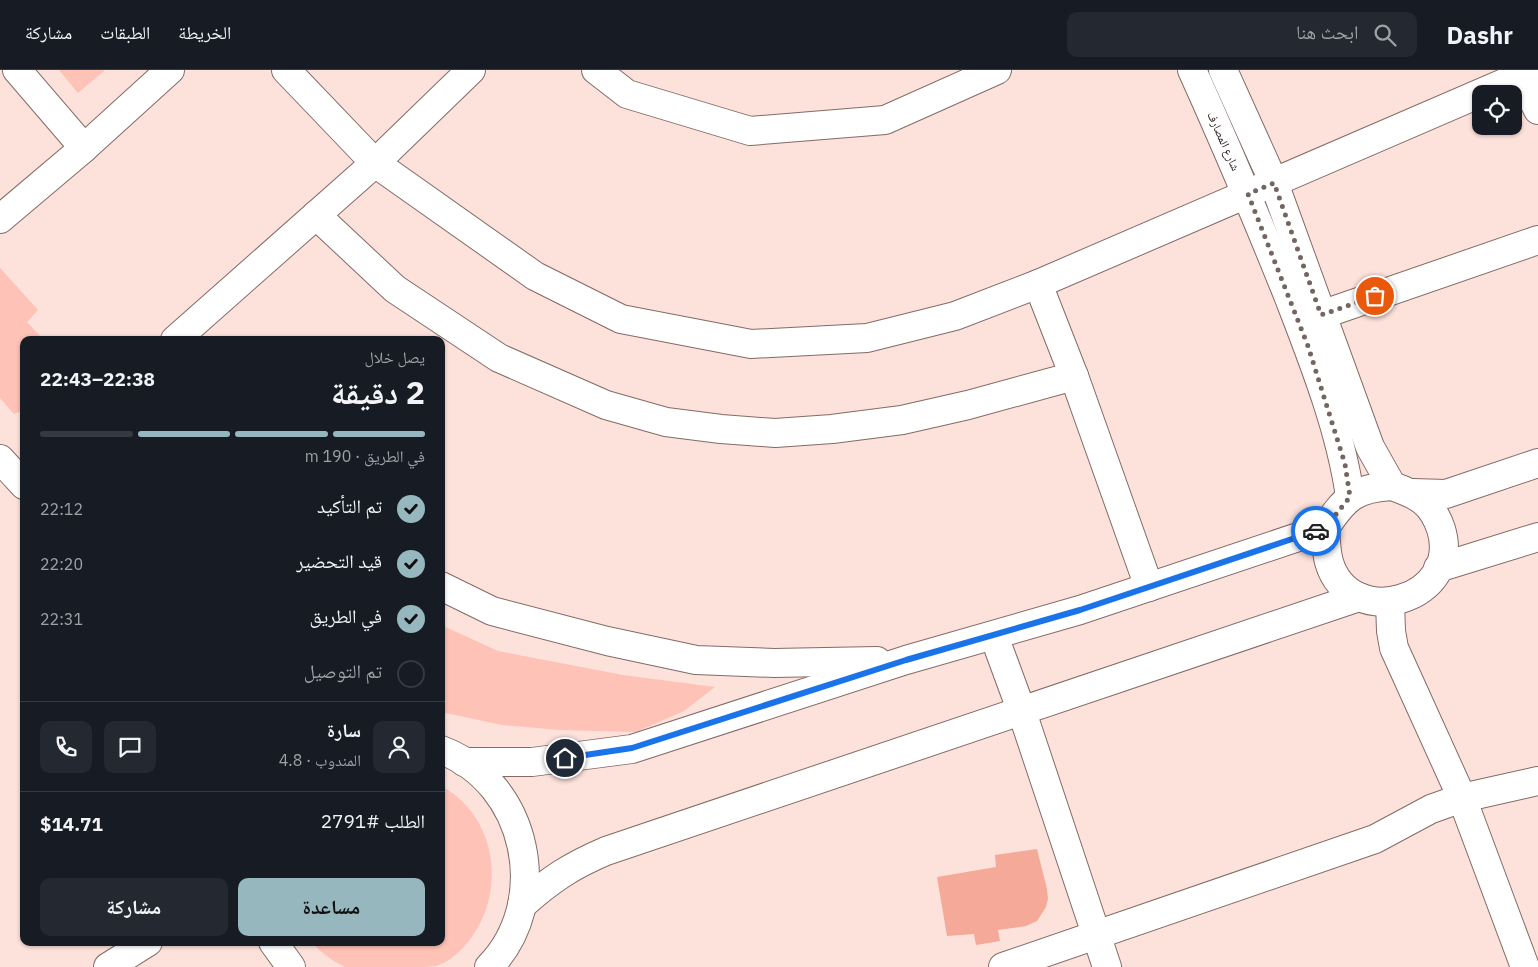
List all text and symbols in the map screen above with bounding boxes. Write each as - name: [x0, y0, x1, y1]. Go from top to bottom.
- search box: [1067, 12, 1417, 57]
- text: Dashr: [1447, 19, 1513, 51]
- text: ابحث هنا: [1296, 20, 1359, 44]
- text: مشاركة: [25, 21, 72, 44]
- text: الطبقات: [100, 21, 150, 44]
- text: الخريطة: [178, 21, 231, 44]
- icon: search: [1371, 21, 1399, 49]
- map controls: [1472, 85, 1522, 135]
- button: locate: [1472, 85, 1522, 135]
- street label: شارع المصارف: [1203, 109, 1244, 173]
- pin: [1354, 275, 1396, 317]
- icon: bag: [1361, 282, 1389, 310]
- text: يصل خلال: [364, 347, 425, 367]
- text: 22:38–22:43: [40, 367, 155, 391]
- text: 2 دقيقة: [331, 371, 425, 413]
- text: في الطريق · 190 m: [305, 446, 425, 466]
- text: تم التأكيد: [317, 494, 382, 518]
- icon: check: [397, 495, 425, 523]
- text: 22:12: [40, 499, 83, 519]
- courier: [1291, 506, 1341, 556]
- icon: car: [1302, 517, 1330, 545]
- text: قيد التحضير: [296, 549, 382, 573]
- icon: check: [397, 550, 425, 578]
- text: 22:20: [40, 554, 83, 574]
- text: في الطريق: [310, 604, 382, 628]
- icon: check: [397, 605, 425, 633]
- text: 22:31: [40, 609, 83, 629]
- text: تم التوصيل: [304, 659, 382, 683]
- text: سارة: [327, 718, 361, 742]
- button: phone: [40, 721, 92, 773]
- button: chat: [104, 721, 156, 773]
- button: person: [373, 721, 425, 773]
- pin: [544, 737, 586, 779]
- icon: home: [551, 744, 579, 772]
- text: المندوب · 4.8: [279, 750, 361, 770]
- text: الطلب #2791: [321, 809, 425, 833]
- text: $14.71: [40, 812, 103, 836]
- button: مشاركة: [40, 878, 228, 936]
- button: مساعدة: [238, 878, 425, 936]

